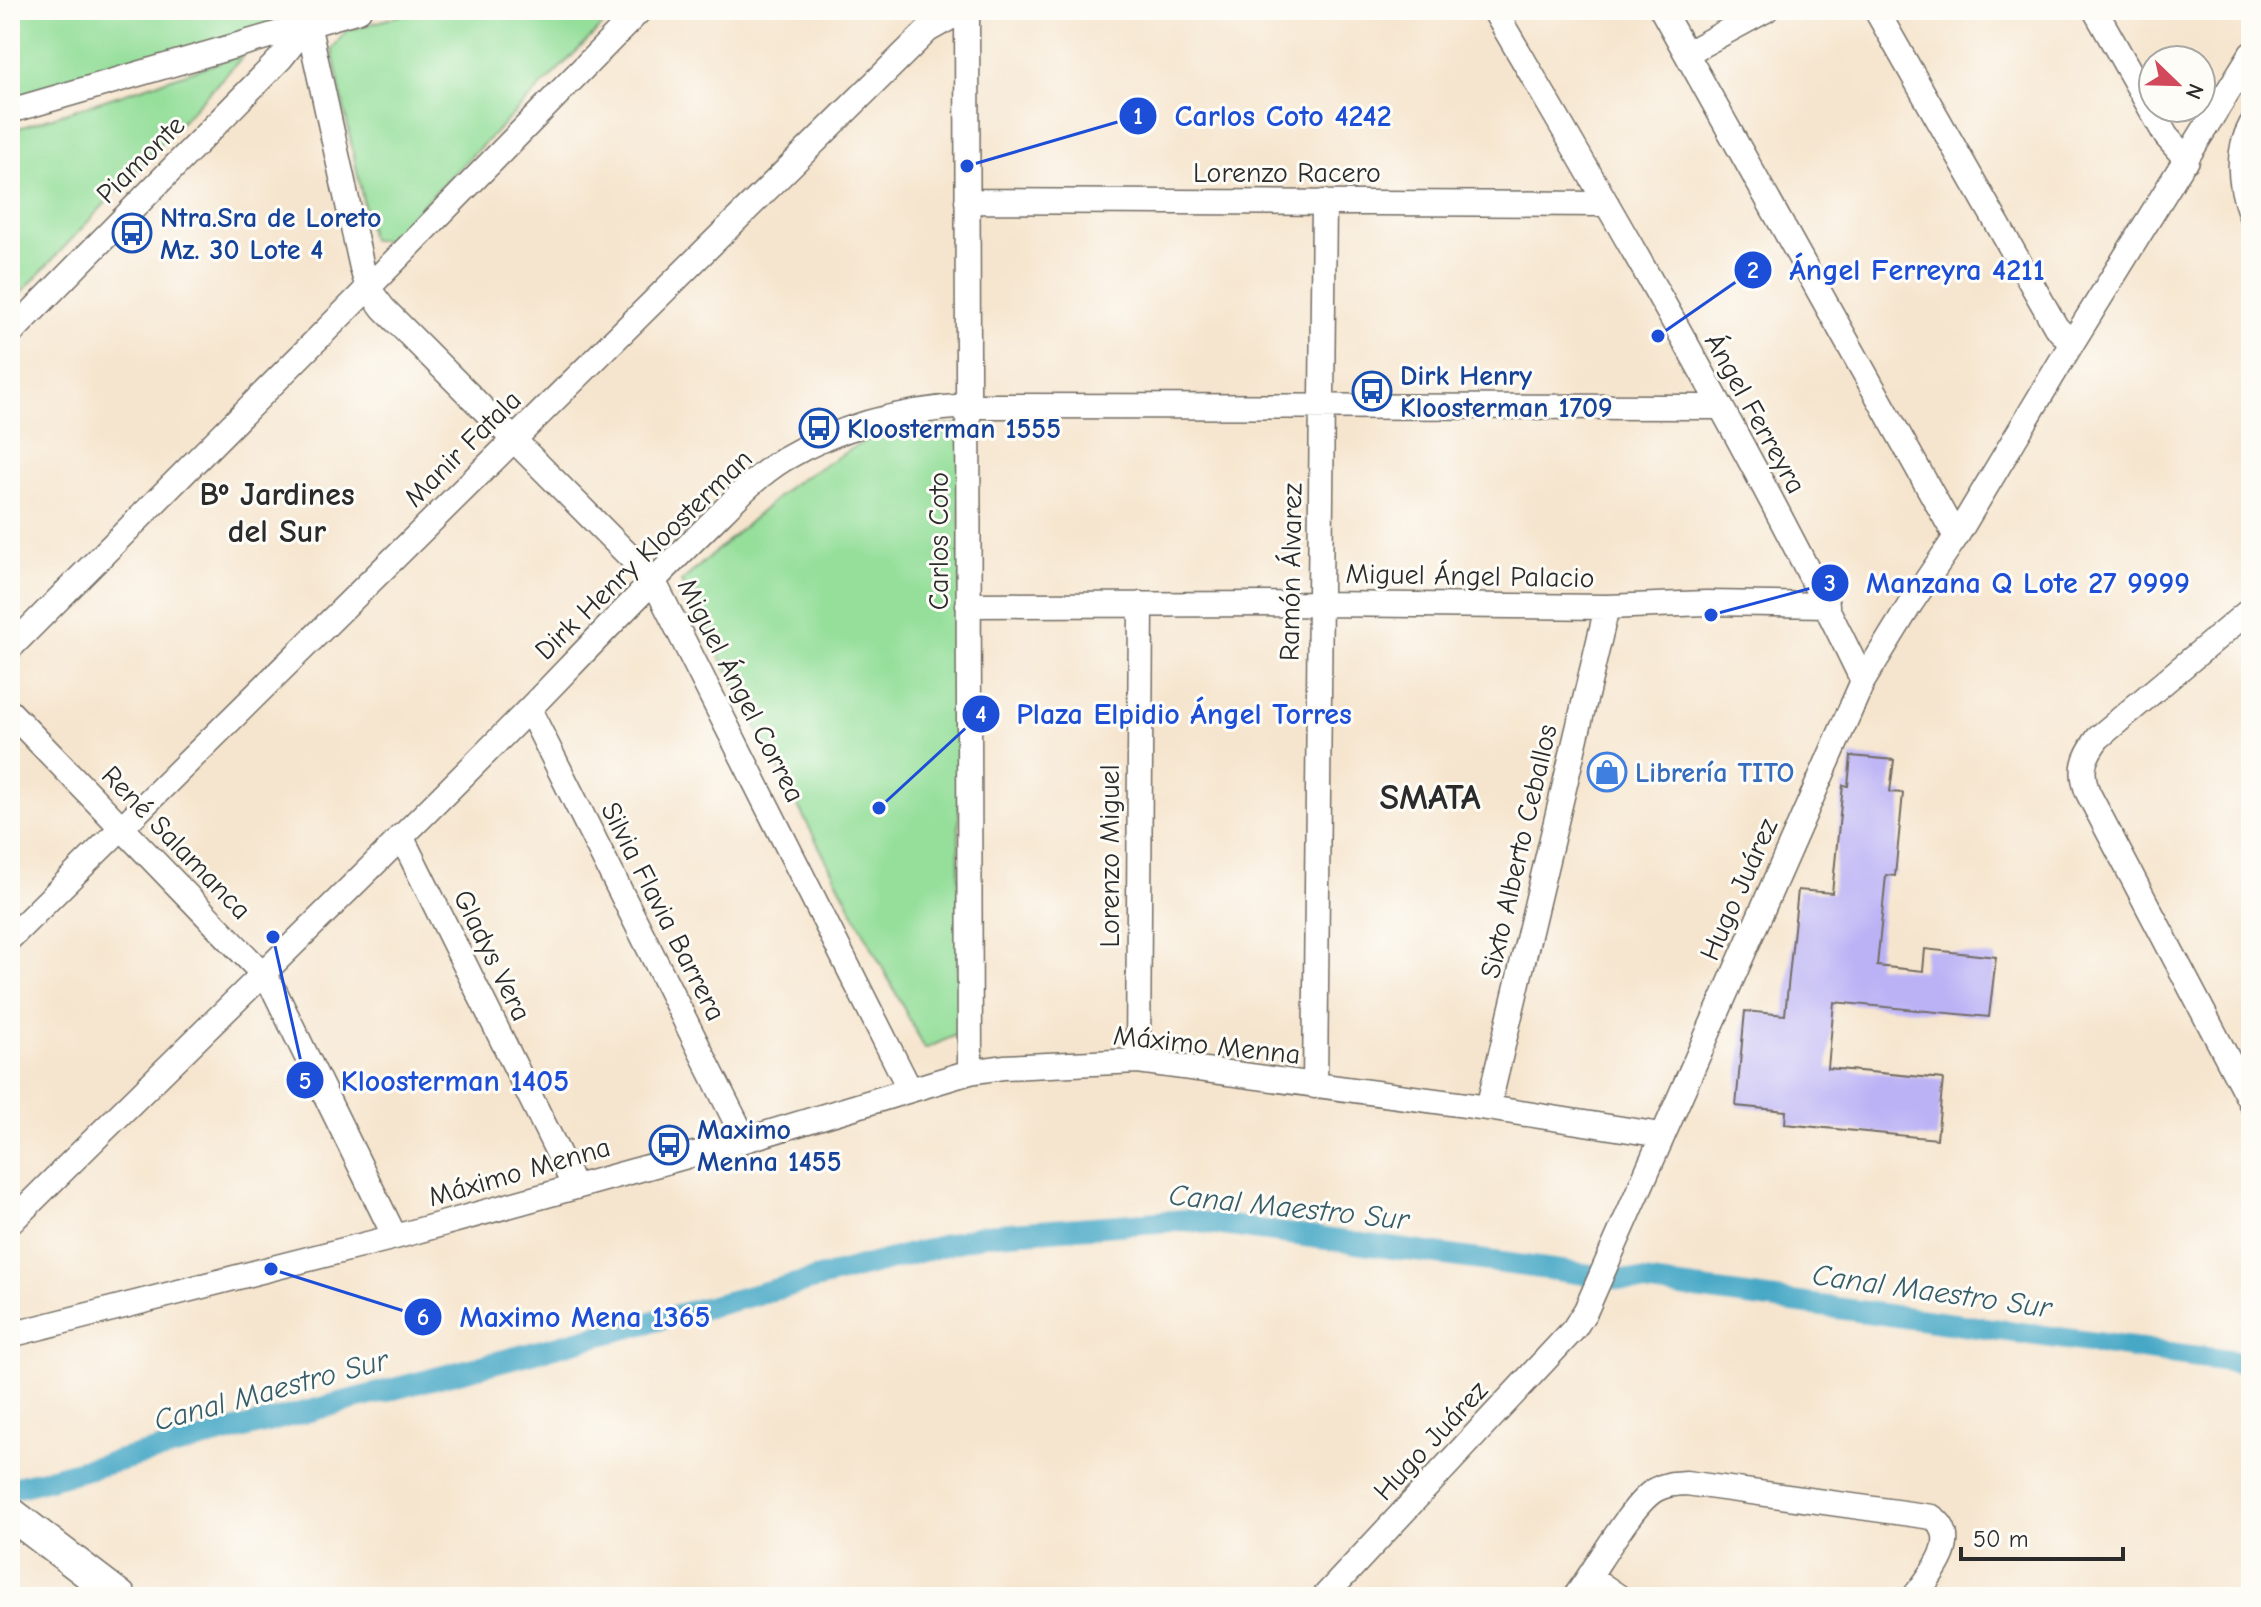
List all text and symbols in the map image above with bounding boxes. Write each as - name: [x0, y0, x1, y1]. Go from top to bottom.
- north arrow: [2137, 44, 2217, 124]
- text: N: [2180, 80, 2209, 103]
- callout: Carlos Coto 4242: [1118, 89, 1407, 143]
- text: Carlos Coto 4242: [1174, 99, 1392, 134]
- text: 1: [1133, 102, 1143, 130]
- street label: Piamonte: [90, 109, 191, 210]
- street label: Lorenzo Racero: [1193, 157, 1381, 189]
- place label: Ntra.Sra de Loreto Mz. 30 Lote 4: [160, 202, 381, 266]
- bus stop icon: Ntra.Sra de Loreto Mz. 30 Lote 4: [111, 212, 153, 254]
- callout: Ángel Ferreyra 4211: [1733, 243, 2060, 297]
- text: Ángel Ferreyra 4211: [1789, 252, 2045, 288]
- text: 2: [1747, 256, 1759, 284]
- street label: Ángel Ferreyra: [1698, 327, 1813, 499]
- place label: Dirk Henry Kloosterman 1709: [1400, 360, 1613, 424]
- bus stop icon: Dirk Henry Kloosterman 1709: [1351, 370, 1393, 412]
- street label: Manir Fatala: [398, 384, 528, 514]
- bus stop icon: Kloosterman 1555: [798, 407, 840, 449]
- place label: Kloosterman 1555: [847, 413, 1061, 445]
- street label: Dirk Henry Kloosterman: [529, 443, 759, 667]
- street label: Carlos Coto: [923, 472, 955, 610]
- district label: Bº Jardines del Sur: [199, 476, 355, 550]
- street label: Ramón Álvarez: [1272, 483, 1309, 661]
- callout: Manzana Q Lote 27 9999: [1810, 556, 2206, 610]
- street label: Miguel Ángel Palacio: [1345, 557, 1595, 594]
- text: Manzana Q Lote 27 9999: [1866, 566, 2190, 601]
- text: 3: [1824, 569, 1836, 597]
- street label: Miguel Ángel Correa: [671, 573, 812, 808]
- callout: Plaza Elpidio Ángel Torres: [961, 687, 1368, 741]
- text: Plaza Elpidio Ángel Torres: [1016, 696, 1352, 732]
- text: 4: [975, 700, 987, 728]
- street label: Sixto Alberto Ceballos: [1474, 721, 1564, 981]
- shop icon: Librería TITO: [1586, 751, 1628, 793]
- place label: Librería TITO: [1635, 757, 1794, 789]
- street label: René Salamanca: [95, 759, 258, 926]
- street label: Lorenzo Miguel: [1094, 764, 1126, 948]
- district label: SMATA: [1379, 777, 1481, 818]
- street label: Silvia Flavia Barrera: [594, 797, 732, 1026]
- street label: Hugo Juárez: [1693, 814, 1784, 965]
- street label: Gladys Vera: [447, 885, 537, 1026]
- street label: Máximo Menna: [1112, 1019, 1302, 1071]
- callout: Kloosterman 1405: [285, 1053, 585, 1107]
- text: Kloosterman 1405: [341, 1064, 569, 1099]
- text: 5: [299, 1067, 311, 1095]
- place label: Maximo Menna 1455: [697, 1114, 842, 1178]
- bus stop icon: Maximo Menna 1455: [648, 1124, 690, 1166]
- street label: Máximo Menna: [425, 1131, 614, 1213]
- water label: Canal Maestro Sur: [1167, 1177, 1412, 1238]
- water label: Canal Maestro Sur: [1810, 1257, 2055, 1326]
- callout: Maximo Mena 1365: [403, 1290, 726, 1344]
- text: Maximo Mena 1365: [460, 1300, 710, 1335]
- text: 6: [417, 1303, 429, 1331]
- water label: Canal Maestro Sur: [150, 1342, 393, 1439]
- street label: Hugo Juárez: [1367, 1374, 1494, 1507]
- scale bar: [1961, 1511, 2123, 1561]
- text: 50 m: [1973, 1525, 2029, 1553]

